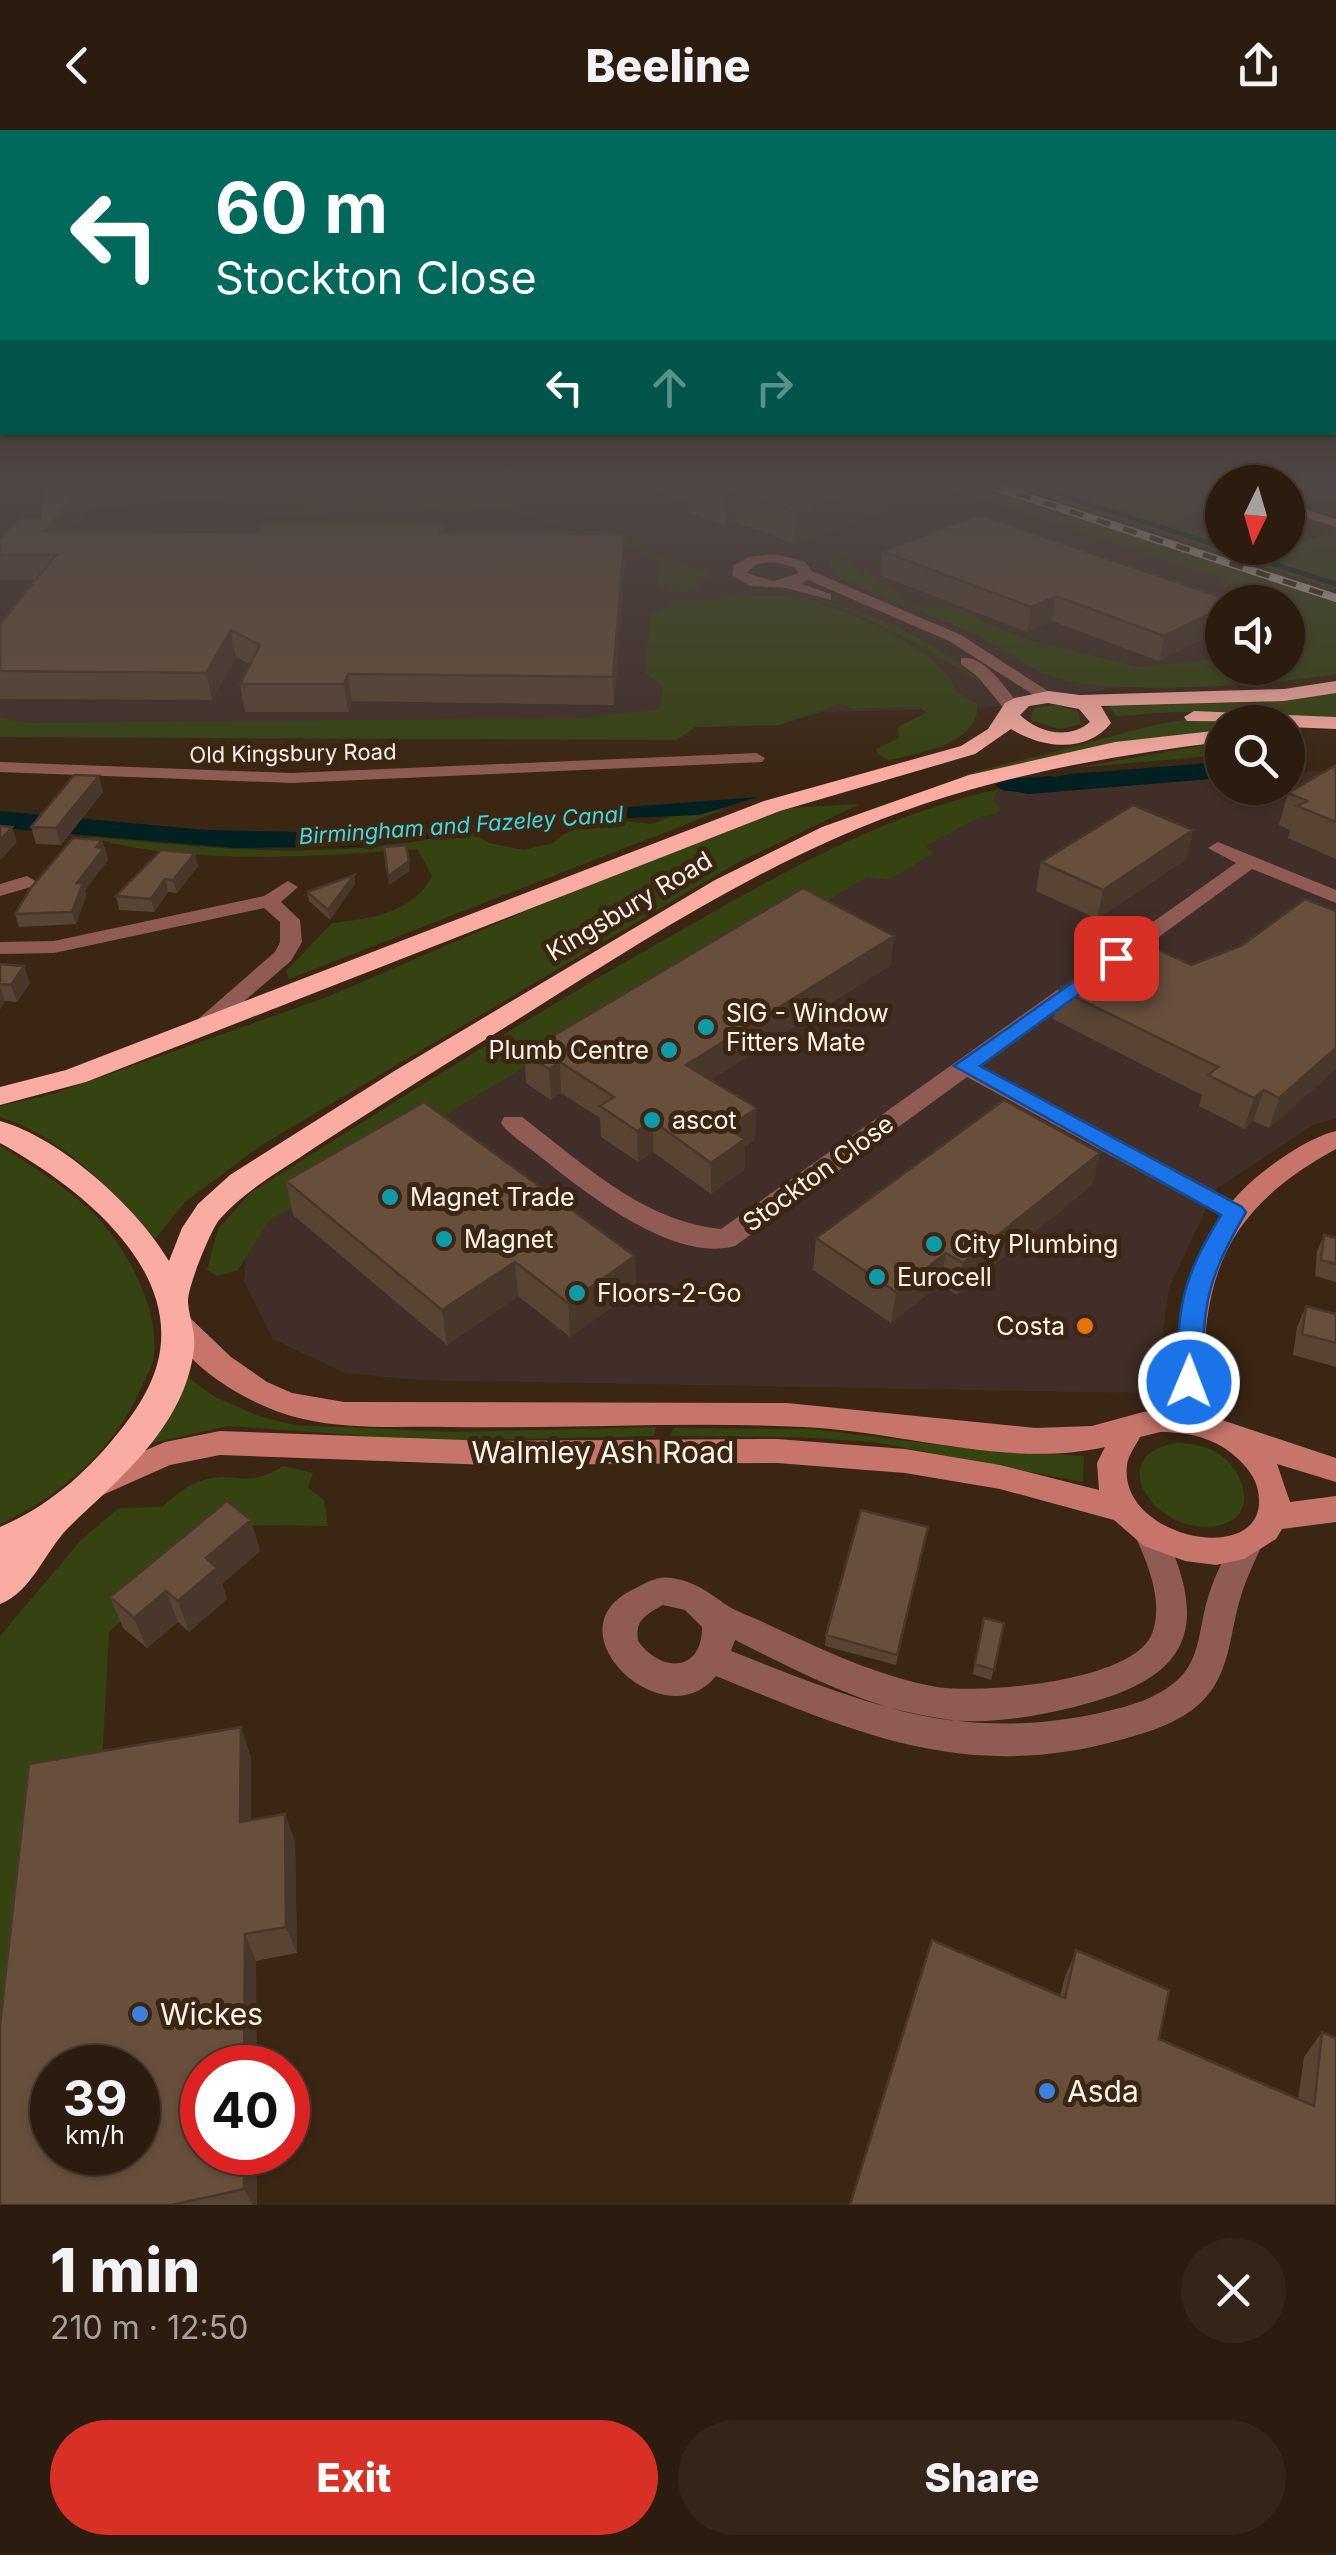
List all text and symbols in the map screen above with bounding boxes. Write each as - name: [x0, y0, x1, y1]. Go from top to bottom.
- icon: back: [50, 38, 105, 93]
- text: Beeline: [585, 38, 751, 93]
- icon: share: [1231, 38, 1286, 93]
- text: 60 m: [215, 165, 388, 250]
- icon: left: [50, 170, 180, 300]
- text: Stockton Close: [215, 250, 537, 305]
- icon: left: [537, 360, 592, 415]
- icon: ahead: [642, 360, 697, 415]
- icon: right: [747, 360, 802, 415]
- north arrow: [1205, 465, 1305, 565]
- map controls: [1205, 465, 1305, 805]
- button: sound: [1205, 585, 1305, 685]
- button: search: [1205, 705, 1305, 805]
- street label: Old Kingsbury Road: [189, 738, 397, 768]
- water label: Birmingham and Fazeley Canal: [298, 801, 625, 849]
- street label: Kingsbury Road: [541, 845, 717, 967]
- pin: [1074, 916, 1159, 1001]
- icon: arrive: [1089, 931, 1144, 986]
- place label: SIG - Window Fitters Mate: [726, 998, 889, 1057]
- marker: SIG - Window Fitters Mate: [695, 1016, 717, 1038]
- place label: Plumb Centre: [489, 1035, 649, 1065]
- marker: Plumb Centre: [658, 1039, 680, 1061]
- place label: ascot: [672, 1105, 737, 1135]
- street label: Stockton Close: [737, 1108, 899, 1238]
- marker: ascot: [641, 1109, 663, 1131]
- place label: Magnet Trade: [410, 1182, 575, 1212]
- marker: Magnet Trade: [379, 1186, 401, 1208]
- place label: Magnet: [464, 1224, 553, 1254]
- marker: Magnet: [433, 1228, 455, 1250]
- place label: City Plumbing: [954, 1229, 1118, 1259]
- marker: City Plumbing: [923, 1233, 945, 1255]
- place label: Eurocell: [897, 1262, 992, 1292]
- marker: Eurocell: [866, 1266, 888, 1288]
- place label: Floors-2-Go: [597, 1278, 741, 1308]
- marker: Floors-2-Go: [566, 1282, 588, 1304]
- place label: Costa: [996, 1311, 1065, 1341]
- marker: Costa: [1074, 1315, 1096, 1337]
- position arrow: [1137, 1330, 1241, 1434]
- street label: Walmley Ash Road: [472, 1434, 734, 1470]
- place label: Wickes: [160, 1996, 263, 2032]
- marker: Wickes: [129, 2003, 151, 2025]
- speed limit sign: 40: [180, 2045, 310, 2175]
- text: 39: [63, 2068, 127, 2128]
- place label: Asda: [1067, 2073, 1139, 2109]
- marker: Asda: [1036, 2080, 1058, 2102]
- text: km/h: [65, 2120, 125, 2150]
- text: 1 min: [50, 2234, 200, 2306]
- button: close: [1181, 2238, 1286, 2343]
- text: 210 m · 12:50: [50, 2308, 248, 2347]
- button: Exit: [50, 2420, 658, 2535]
- button: Share: [678, 2420, 1286, 2535]

